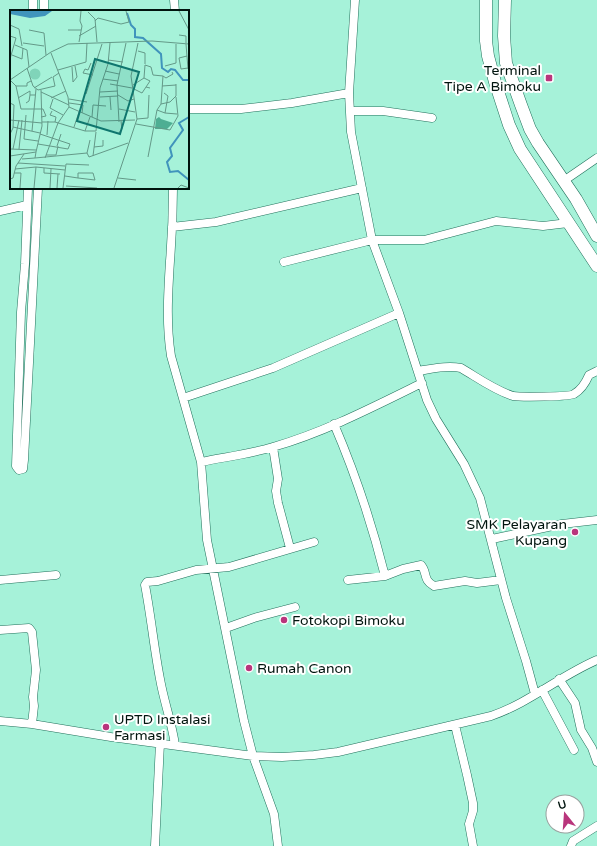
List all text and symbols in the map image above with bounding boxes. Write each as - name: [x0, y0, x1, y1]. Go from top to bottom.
- inset map: [10, 10, 189, 189]
- place label: Terminal Tipe A Bimoku: [444, 62, 541, 95]
- marker: Terminal Tipe A Bimoku: [544, 73, 554, 83]
- place label: SMK Pelayaran Kupang: [466, 516, 567, 549]
- marker: SMK Pelayaran Kupang: [570, 527, 580, 537]
- place label: Fotokopi Bimoku: [292, 612, 405, 629]
- marker: Fotokopi Bimoku: [279, 615, 289, 625]
- place label: Rumah Canon: [257, 660, 352, 677]
- marker: Rumah Canon: [244, 663, 254, 673]
- place label: UPTD Instalasi Farmasi: [114, 711, 211, 744]
- marker: UPTD Instalasi Farmasi: [101, 722, 111, 732]
- north arrow: [545, 794, 585, 834]
- text: U: [556, 797, 568, 812]

